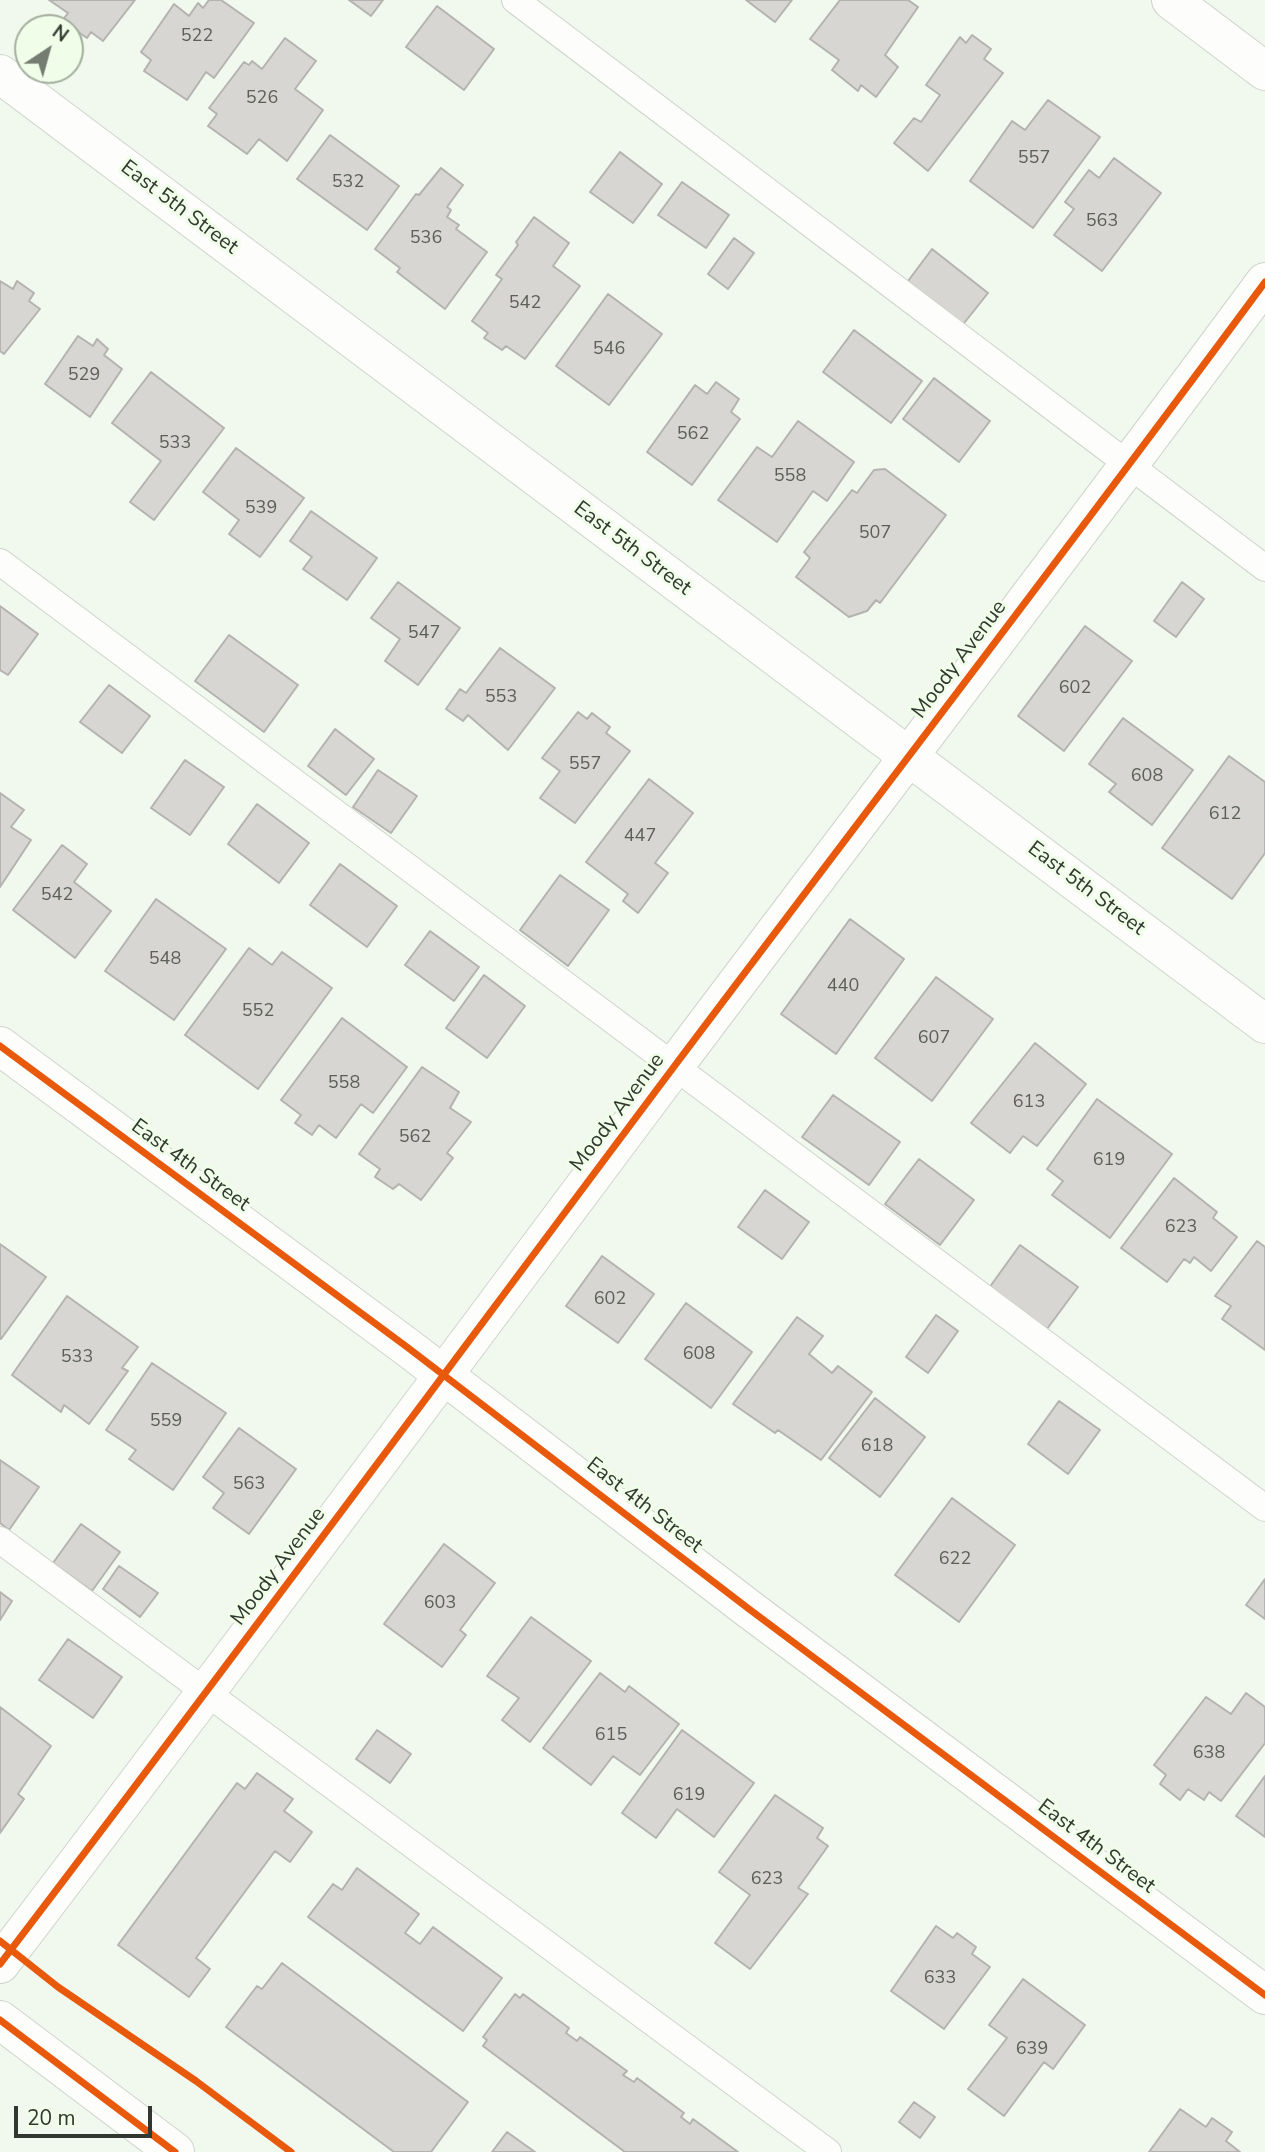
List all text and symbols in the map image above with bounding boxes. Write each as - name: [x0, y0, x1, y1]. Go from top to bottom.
- north arrow: [14, 14, 84, 84]
- text: N: [47, 19, 74, 48]
- house number: 522: [181, 26, 213, 48]
- house number: 526: [246, 88, 278, 110]
- house number: 557: [1018, 148, 1050, 170]
- street label: East 5th Street: [115, 156, 243, 260]
- house number: 532: [332, 172, 364, 194]
- house number: 563: [1086, 211, 1118, 233]
- house number: 536: [410, 228, 442, 250]
- house number: 542: [509, 293, 541, 315]
- house number: 546: [593, 339, 625, 361]
- house number: 529: [68, 365, 100, 387]
- house number: 562: [677, 424, 709, 446]
- house number: 533: [159, 433, 191, 455]
- house number: 558: [774, 466, 806, 488]
- street label: East 5th Street: [568, 497, 696, 601]
- house number: 539: [245, 498, 277, 520]
- house number: 507: [859, 523, 891, 545]
- street label: Moody Avenue: [907, 596, 1013, 724]
- house number: 547: [408, 623, 440, 645]
- house number: 602: [1059, 678, 1091, 700]
- house number: 553: [485, 687, 517, 709]
- house number: 557: [569, 754, 601, 776]
- house number: 608: [1131, 766, 1163, 788]
- house number: 612: [1209, 804, 1241, 826]
- house number: 447: [624, 826, 656, 848]
- street label: East 5th Street: [1022, 837, 1150, 941]
- house number: 542: [41, 885, 73, 907]
- house number: 548: [149, 949, 181, 971]
- house number: 440: [827, 976, 859, 998]
- house number: 552: [242, 1001, 274, 1023]
- house number: 607: [918, 1028, 950, 1050]
- street label: Moody Avenue: [565, 1049, 671, 1177]
- house number: 558: [328, 1073, 360, 1095]
- house number: 613: [1013, 1092, 1045, 1114]
- street label: East 4th Street: [126, 1115, 254, 1217]
- house number: 562: [399, 1127, 431, 1149]
- house number: 619: [1093, 1150, 1125, 1172]
- house number: 623: [1165, 1217, 1197, 1239]
- house number: 602: [594, 1289, 626, 1311]
- house number: 608: [683, 1344, 715, 1366]
- house number: 533: [61, 1347, 93, 1369]
- house number: 559: [150, 1411, 182, 1433]
- house number: 618: [861, 1436, 893, 1458]
- street label: East 4th Street: [581, 1453, 707, 1559]
- house number: 563: [233, 1474, 265, 1496]
- street label: Moody Avenue: [226, 1503, 332, 1631]
- house number: 622: [939, 1549, 971, 1571]
- house number: 603: [424, 1593, 456, 1615]
- house number: 615: [595, 1725, 627, 1747]
- house number: 638: [1193, 1743, 1225, 1765]
- house number: 619: [673, 1785, 705, 1807]
- street label: East 4th Street: [1032, 1795, 1160, 1899]
- house number: 623: [751, 1869, 783, 1891]
- house number: 633: [924, 1968, 956, 1990]
- house number: 639: [1016, 2039, 1048, 2061]
- scale bar: [18, 2092, 156, 2136]
- text: 20 m: [27, 2104, 76, 2132]

